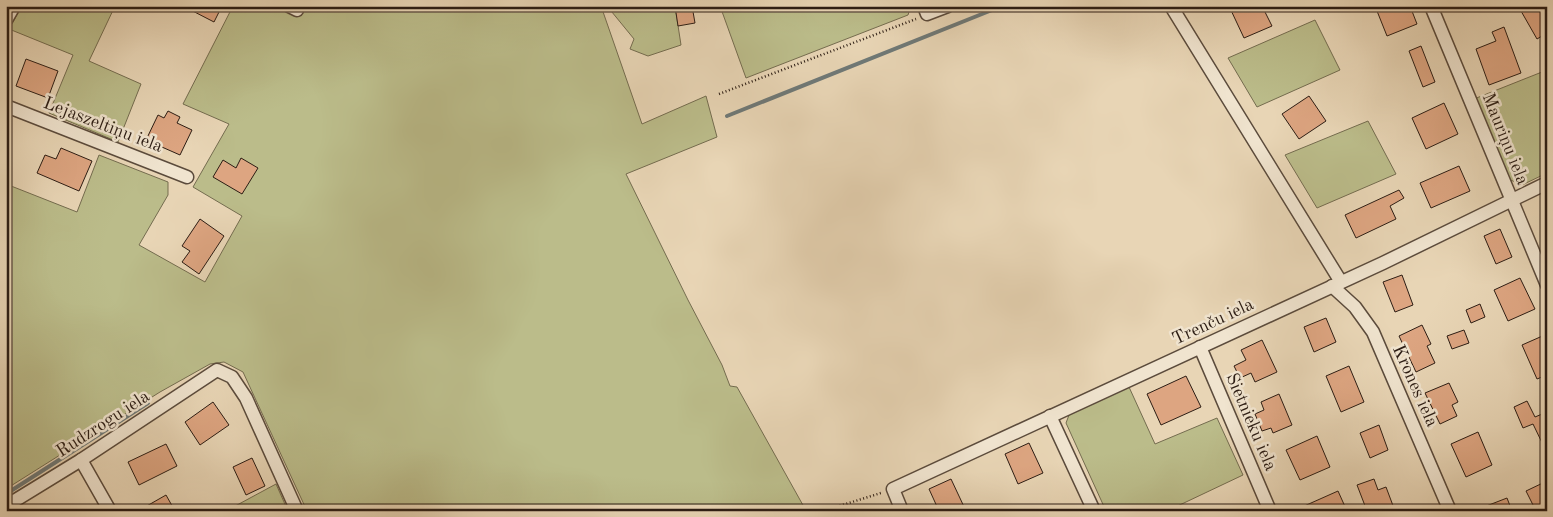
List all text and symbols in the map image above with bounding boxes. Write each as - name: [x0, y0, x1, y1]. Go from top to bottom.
- street label: Mauriņu iela: [1478, 91, 1532, 188]
- street label: Lejaszeltiņu iela: [40, 94, 165, 157]
- street label: Trenču iela: [1169, 295, 1257, 349]
- street label: Krones iela: [1389, 342, 1441, 430]
- street label: Sietnieku iela: [1222, 370, 1280, 474]
- street label: Rudzrogu iela: [53, 387, 153, 461]

